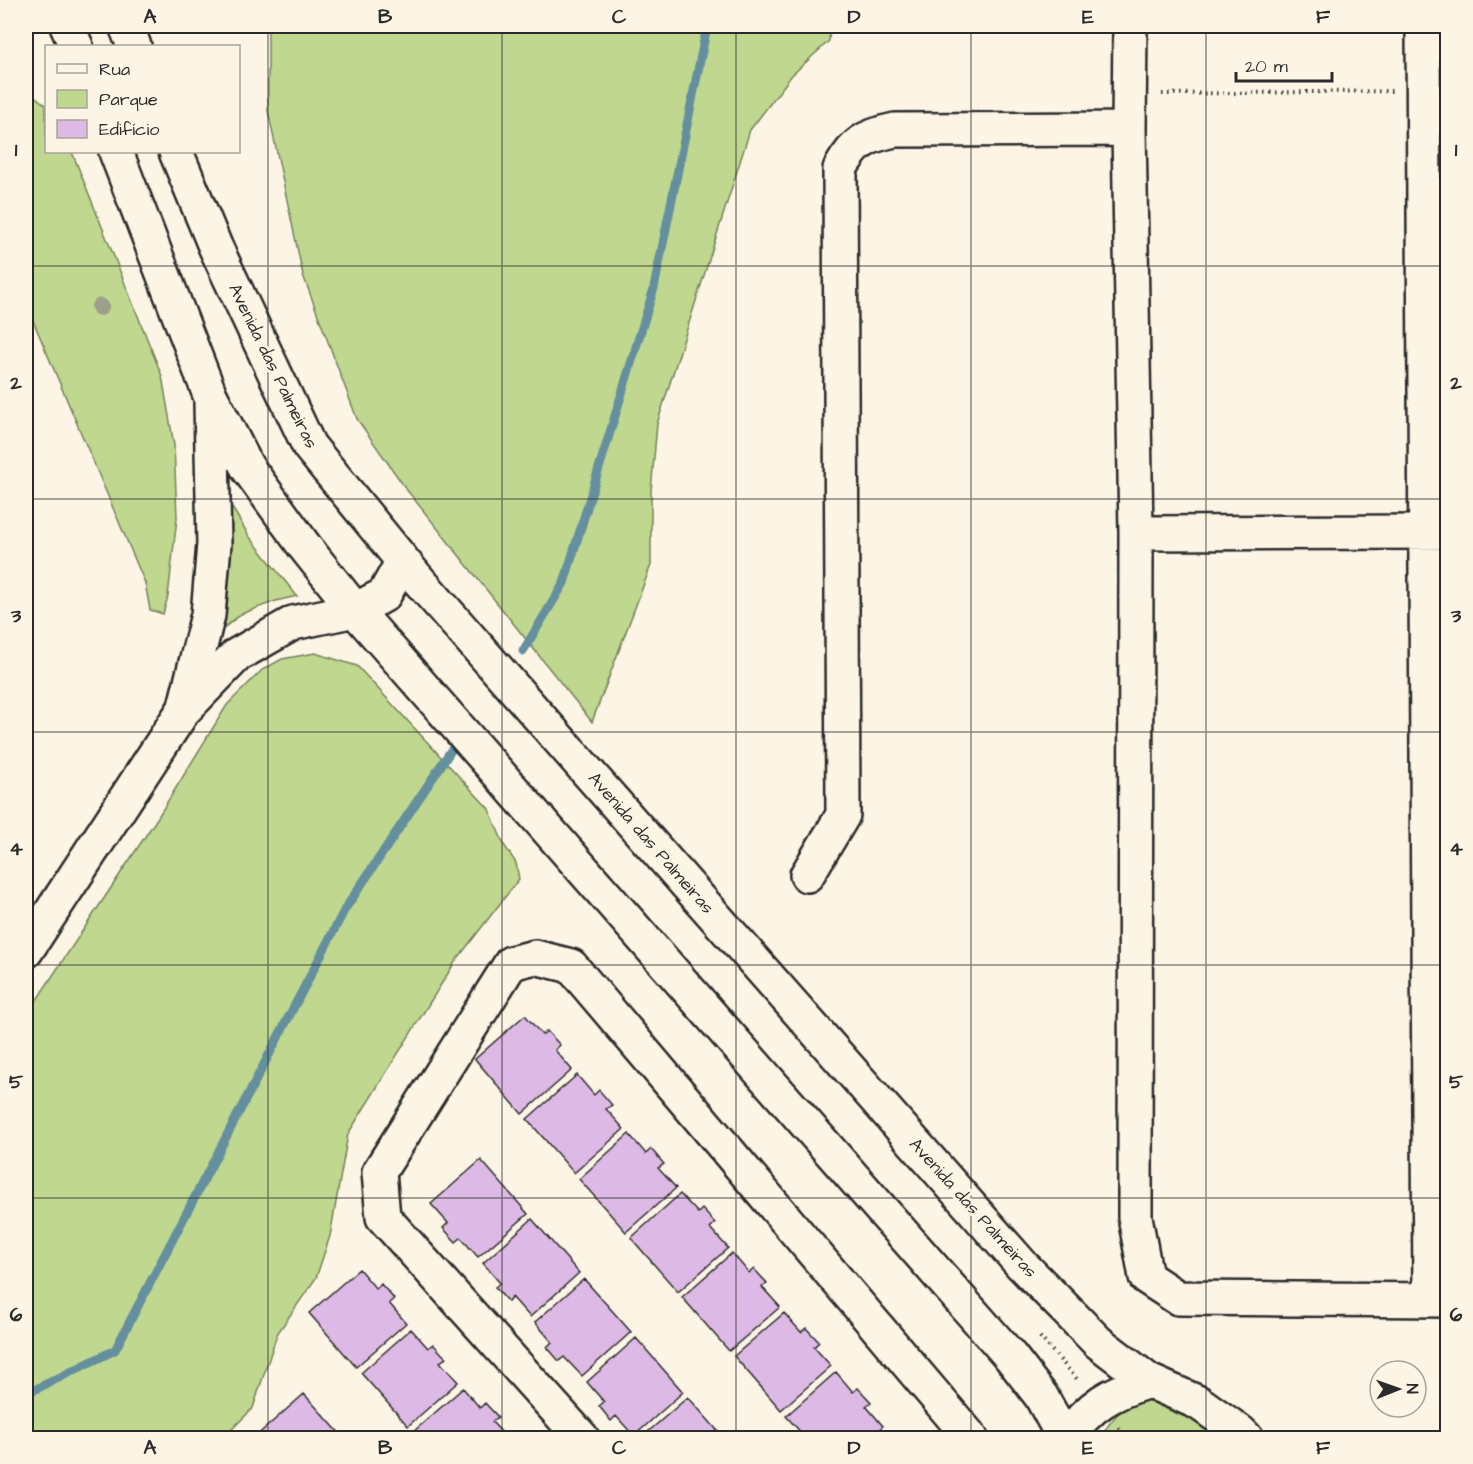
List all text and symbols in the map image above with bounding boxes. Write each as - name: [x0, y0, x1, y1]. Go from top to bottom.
- text: A: [144, 3, 157, 31]
- text: B: [378, 3, 393, 31]
- text: C: [612, 3, 627, 31]
- text: D: [848, 3, 861, 31]
- text: E: [1082, 3, 1094, 31]
- text: F: [1316, 3, 1331, 31]
- legend: [45, 45, 240, 153]
- scale bar: [1236, 45, 1332, 83]
- text: 20 m: [1245, 54, 1288, 79]
- text: Rua: [99, 57, 130, 82]
- text: Parque: [99, 87, 158, 112]
- text: Edifício: [99, 117, 159, 142]
- text: 1: [15, 136, 18, 164]
- text: 1: [1455, 136, 1458, 164]
- street label: Avenida das Palmeiras: [222, 279, 324, 453]
- text: 2: [9, 369, 22, 397]
- text: 2: [1449, 369, 1462, 397]
- text: 3: [10, 602, 22, 630]
- text: 3: [1450, 602, 1462, 630]
- street label: Avenida das Palmeiras: [582, 767, 720, 919]
- text: 4: [9, 835, 23, 863]
- text: 4: [1449, 835, 1463, 863]
- text: 5: [9, 1068, 24, 1096]
- text: 5: [1449, 1068, 1464, 1096]
- street label: Avenida das Palmeiras: [903, 1133, 1043, 1283]
- text: 6: [10, 1301, 23, 1329]
- text: 6: [1450, 1301, 1463, 1329]
- north arrow: [1368, 1359, 1428, 1419]
- text: N: [1401, 1384, 1423, 1394]
- text: A: [144, 1434, 157, 1462]
- text: B: [378, 1434, 393, 1462]
- text: C: [612, 1434, 627, 1462]
- text: D: [848, 1434, 861, 1462]
- text: E: [1082, 1434, 1094, 1462]
- text: F: [1316, 1434, 1331, 1462]

